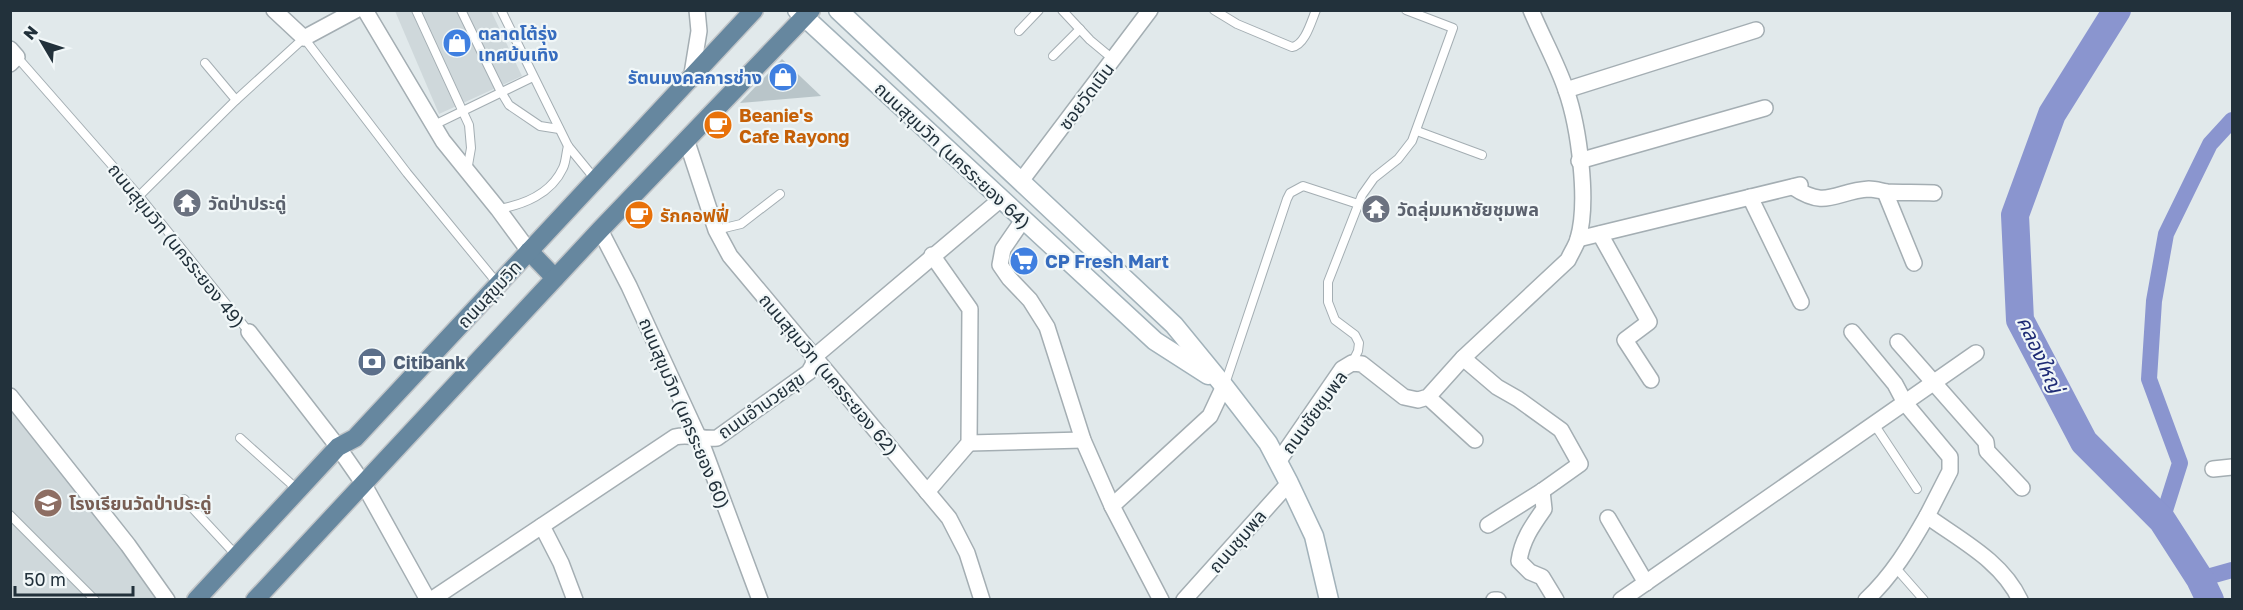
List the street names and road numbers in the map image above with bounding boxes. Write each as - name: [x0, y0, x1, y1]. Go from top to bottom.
- street label: ซอยวัดเนิน: [1054, 58, 1118, 134]
- street label: ถนนสุขุมวิท (นครระยอง 64): [870, 77, 1035, 234]
- street label: ถนนสุขุมวิท (นครระยอง 49): [103, 158, 250, 332]
- street label: ถนนสุขุมวิท: [452, 256, 526, 333]
- street label: ถนนสุขุมวิท (นครระยอง 62): [754, 289, 903, 460]
- street label: ถนนสุขุมวิท (นครระยอง 60): [634, 314, 735, 512]
- street label: ถนนชัยชุมพล: [1277, 366, 1352, 458]
- street label: ถนนอำนวยสุข: [713, 367, 809, 444]
- street label: ถนนชุมพล: [1204, 505, 1271, 578]

